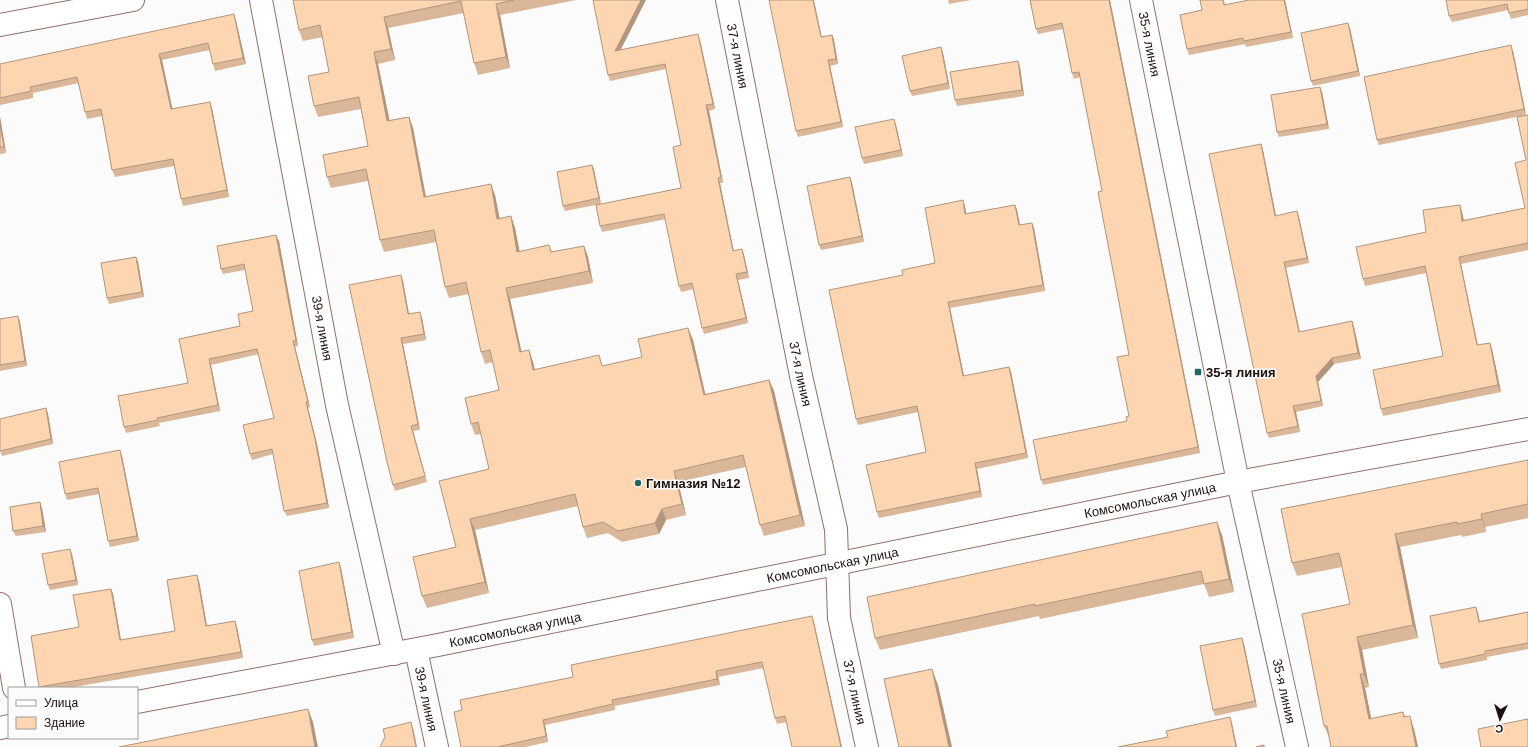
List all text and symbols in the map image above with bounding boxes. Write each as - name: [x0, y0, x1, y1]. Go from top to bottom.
- street label: 35-я линия: [1136, 10, 1164, 78]
- street label: 37-я линия: [724, 22, 752, 90]
- street label: 39-я линия: [309, 295, 336, 362]
- street label: 37-я линия: [787, 340, 815, 408]
- place label: 35-я линия: [1206, 365, 1276, 380]
- marker: 35-я линия: [1193, 367, 1203, 377]
- place label: Гимназия №12: [646, 476, 741, 491]
- marker: Гимназия №12: [633, 478, 643, 488]
- street label: Комсомольская улица: [1083, 479, 1218, 521]
- street label: Комсомольская улица: [765, 544, 900, 585]
- street label: Комсомольская улица: [448, 608, 583, 650]
- street label: 35-я линия: [1270, 657, 1299, 725]
- street label: 37-я линия: [841, 658, 869, 726]
- street label: 39-я линия: [412, 665, 441, 733]
- legend: [8, 687, 138, 739]
- text: Улица: [44, 696, 78, 710]
- north arrow: [1480, 699, 1520, 739]
- text: Здание: [44, 716, 85, 730]
- text: С: [1495, 723, 1504, 735]

